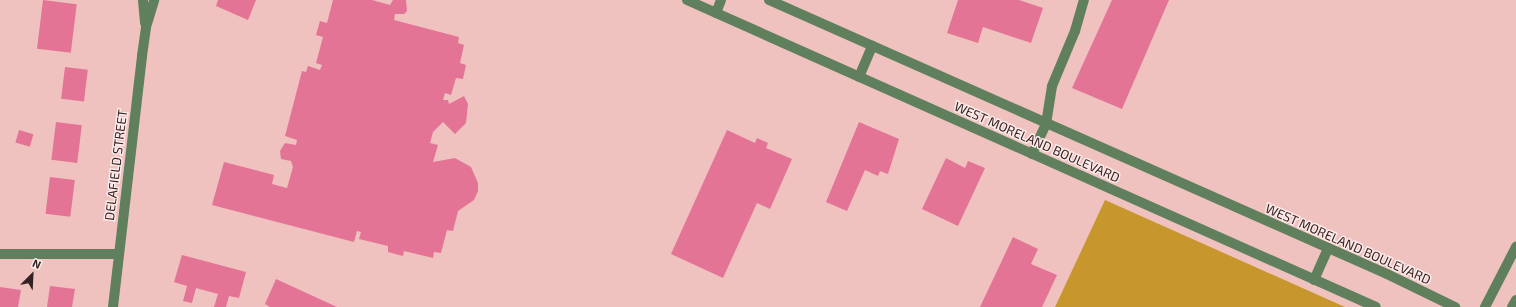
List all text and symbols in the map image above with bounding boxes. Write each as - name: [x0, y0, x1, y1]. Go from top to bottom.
- street label: WEST MORELAND BOULEVARD: [952, 98, 1122, 186]
- street label: DELAFIELD STREET: [101, 109, 131, 221]
- street label: WEST MORELAND BOULEVARD: [1263, 200, 1433, 288]
- north arrow: [12, 255, 52, 295]
- text: N: [31, 256, 43, 271]

